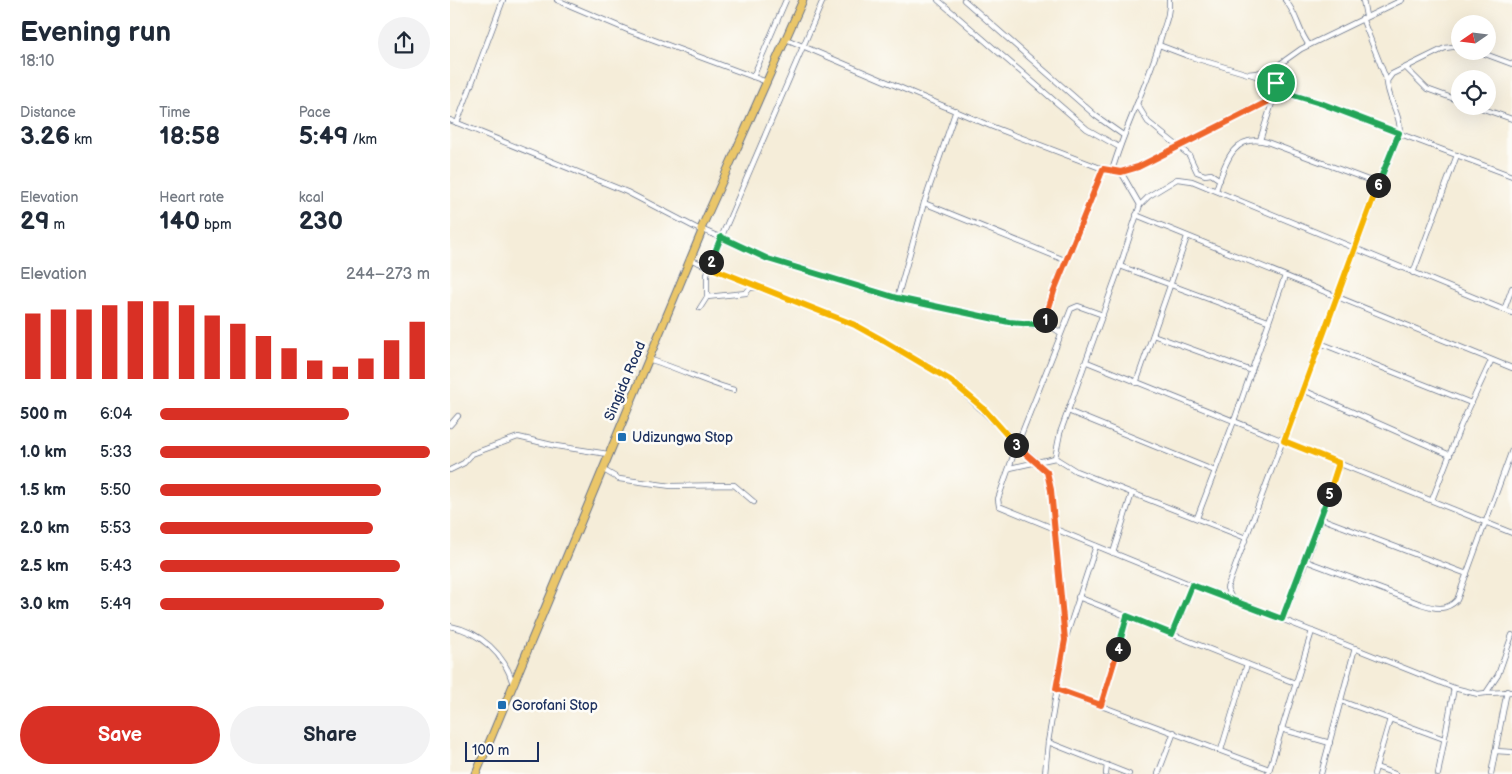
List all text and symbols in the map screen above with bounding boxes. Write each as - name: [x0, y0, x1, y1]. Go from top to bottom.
- north arrow: [1451, 15, 1496, 60]
- map controls: [1451, 15, 1496, 115]
- text: Evening run: [20, 16, 171, 49]
- button: share: [378, 17, 430, 69]
- text: 18:10: [20, 52, 54, 71]
- pin: [1255, 62, 1297, 104]
- icon: arrive: [1262, 69, 1290, 97]
- button: locate: [1451, 70, 1496, 115]
- text: Distance: [20, 104, 76, 121]
- text: Time: [159, 104, 190, 121]
- text: Pace: [299, 104, 331, 121]
- text: 3.26: [20, 121, 70, 152]
- text: 18:58: [159, 121, 220, 152]
- text: 5:49: [299, 121, 348, 152]
- text: km: [70, 131, 92, 148]
- text: /km: [348, 131, 377, 148]
- pin: 6: [1366, 172, 1390, 198]
- text: 6: [1374, 177, 1383, 194]
- text: Elevation: [20, 189, 78, 206]
- text: Heart rate: [159, 189, 224, 206]
- text: kcal: [299, 189, 324, 206]
- text: 29: [20, 206, 50, 237]
- text: 140: [159, 206, 200, 237]
- text: 230: [299, 206, 343, 237]
- text: m: [50, 216, 65, 233]
- text: bpm: [200, 216, 232, 233]
- pin: 2: [698, 250, 724, 274]
- text: 2: [707, 254, 716, 271]
- text: Elevation: [20, 265, 87, 284]
- text: 244–273 m: [346, 265, 430, 284]
- pin: 1: [1032, 308, 1058, 332]
- text: 1: [1043, 312, 1048, 329]
- street label: Singida Road: [601, 339, 649, 423]
- text: 500 m: [20, 405, 67, 424]
- text: 6:04: [100, 405, 132, 424]
- place label: Udizungwa Stop: [632, 429, 733, 446]
- marker: Udizungwa Stop: [616, 431, 628, 443]
- pin: 3: [1004, 432, 1028, 458]
- text: 3: [1012, 437, 1021, 454]
- text: 1.0 km: [20, 443, 67, 462]
- text: 5:33: [100, 443, 132, 462]
- text: 1.5 km: [20, 481, 66, 500]
- text: 5:50: [100, 481, 131, 500]
- pin: 5: [1316, 482, 1342, 506]
- text: 5: [1325, 486, 1334, 503]
- text: 2.0 km: [20, 519, 69, 538]
- text: 5:53: [100, 519, 131, 538]
- text: 2.5 km: [20, 557, 69, 576]
- text: 5:43: [100, 557, 132, 576]
- text: 3.0 km: [20, 595, 69, 614]
- text: 5:49: [100, 595, 131, 614]
- pin: 4: [1106, 636, 1130, 662]
- text: 4: [1114, 641, 1123, 658]
- place label: Gorofani Stop: [512, 697, 598, 714]
- marker: Gorofani Stop: [496, 699, 508, 711]
- button: Save: [20, 706, 220, 764]
- button: Share: [230, 706, 430, 764]
- scale bar: [465, 739, 539, 762]
- text: 100 m: [472, 742, 509, 759]

